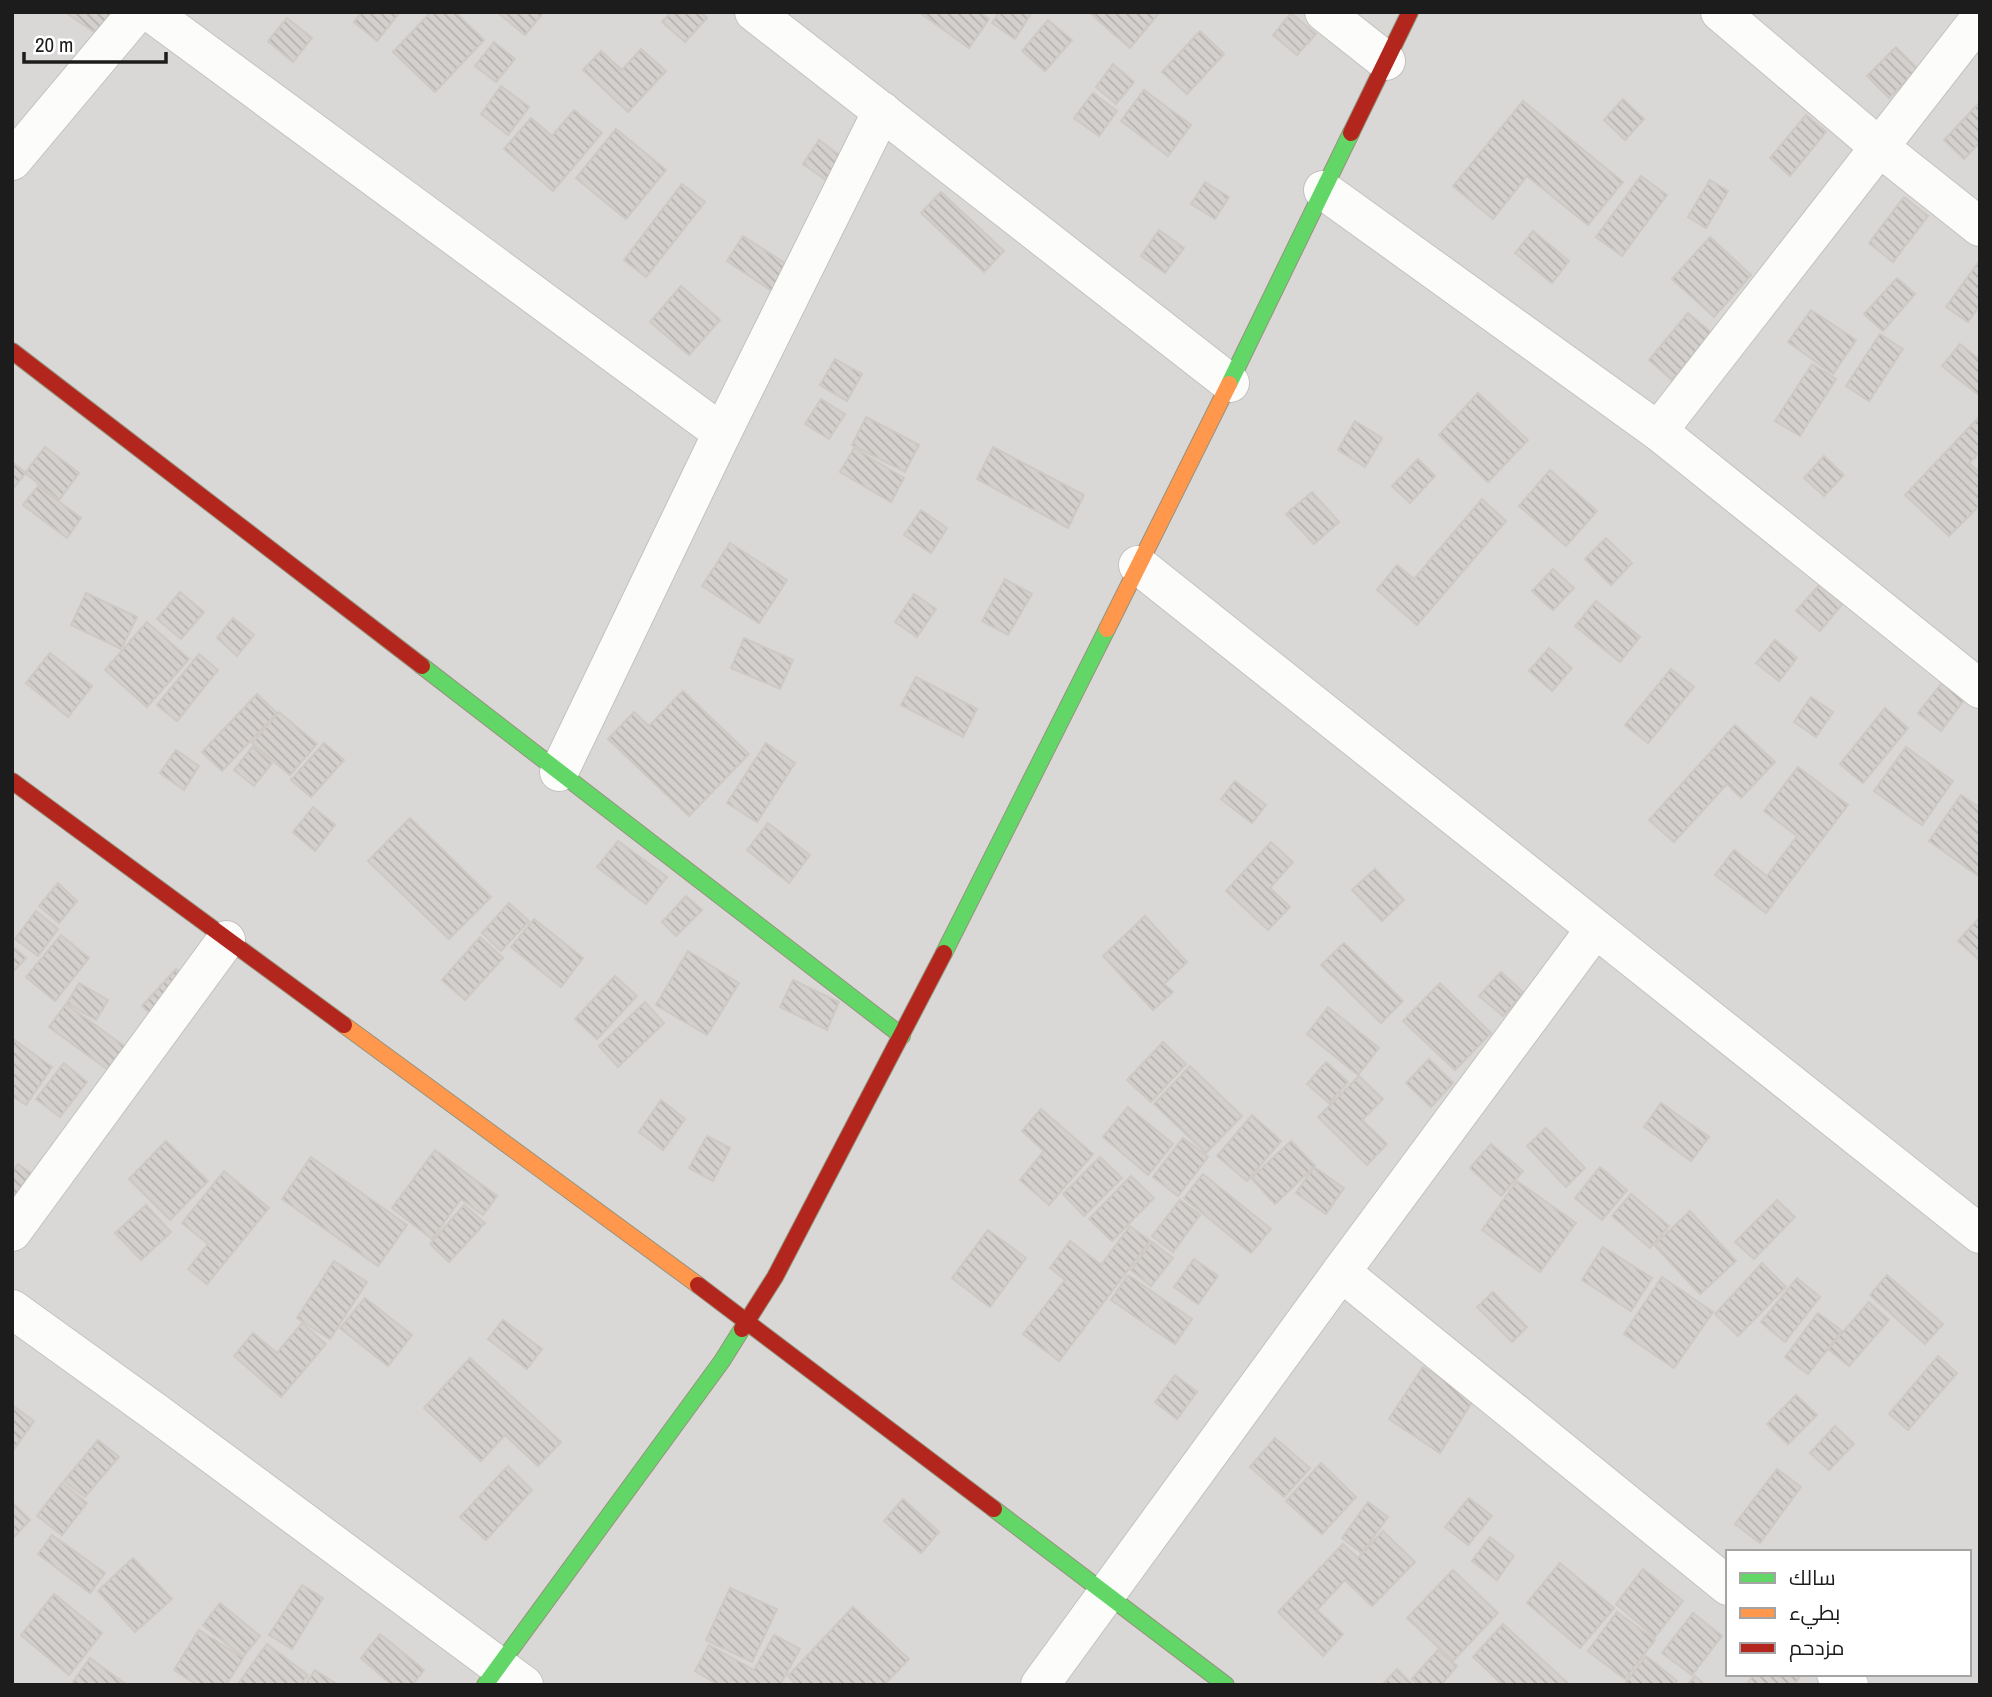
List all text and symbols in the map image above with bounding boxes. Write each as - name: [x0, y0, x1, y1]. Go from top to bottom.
- scale bar: [24, 21, 166, 65]
- text: 20 m: [35, 30, 73, 59]
- legend: [1726, 1550, 1971, 1676]
- text: سالك: [1789, 1563, 1836, 1592]
- text: بطيء: [1789, 1598, 1840, 1629]
- text: مزدحم: [1789, 1633, 1844, 1662]

